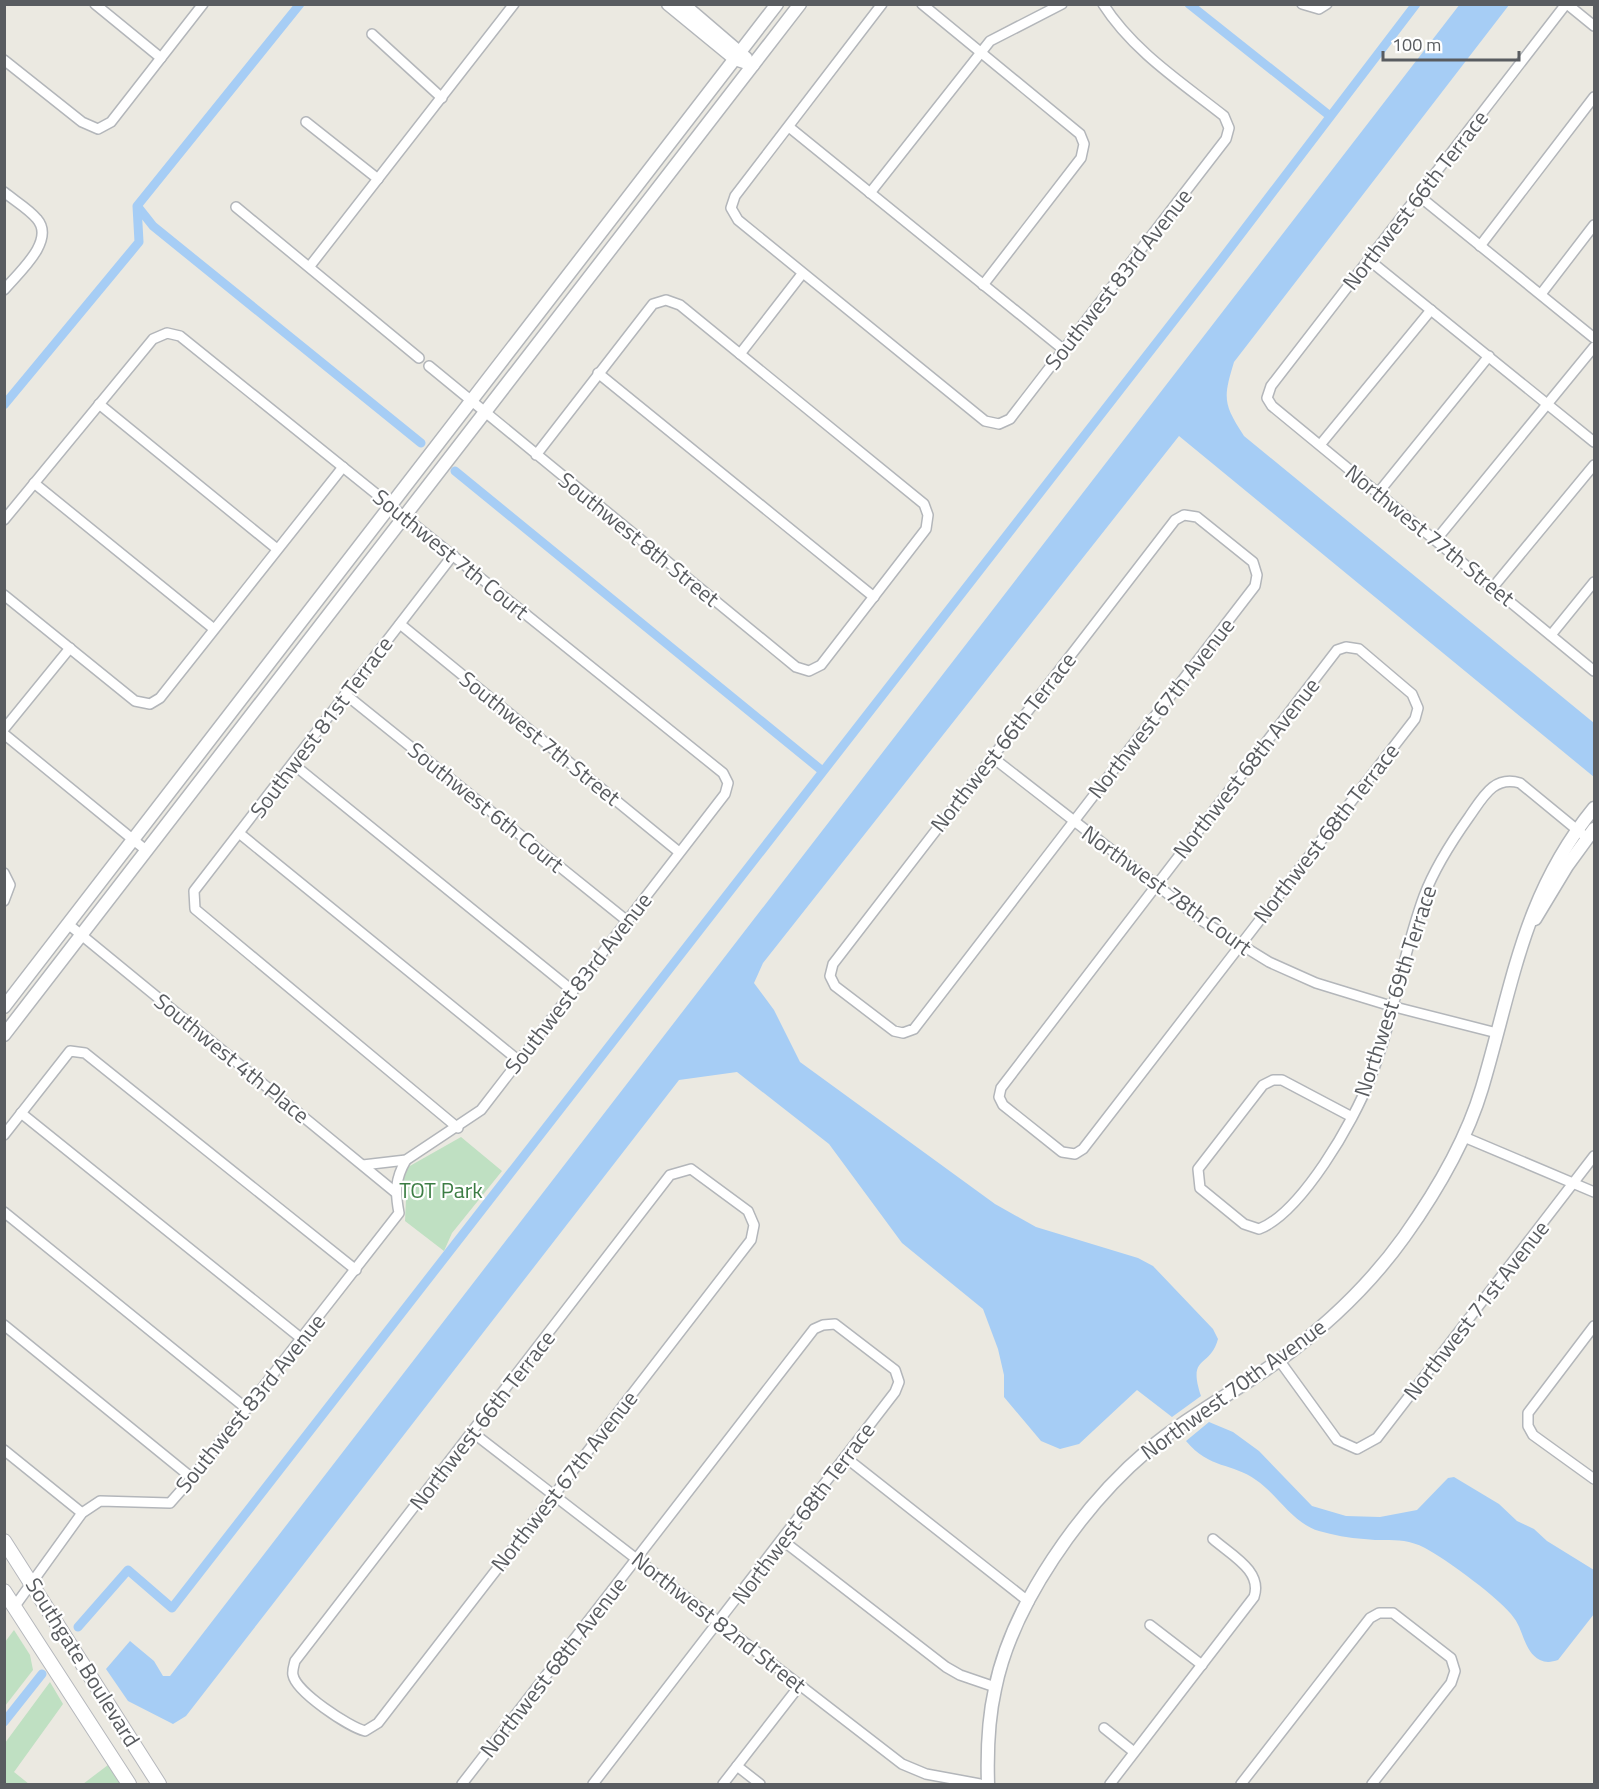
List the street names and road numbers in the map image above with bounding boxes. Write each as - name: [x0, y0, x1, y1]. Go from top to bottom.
- street label: Northwest 66th Terrace: [1334, 103, 1496, 297]
- street label: Southwest 83rd Avenue: [1036, 181, 1200, 377]
- street label: Northwest 77th Street: [1338, 456, 1522, 614]
- street label: Southwest 8th Street: [551, 463, 727, 615]
- street label: Southwest 7th Court: [366, 480, 537, 628]
- street label: Northwest 67th Avenue: [1079, 610, 1243, 806]
- street label: Southwest 81st Terrace: [241, 629, 401, 825]
- street label: Northwest 66th Terrace: [922, 645, 1084, 839]
- street label: Southwest 7th Street: [452, 662, 628, 814]
- street label: Northwest 68th Avenue: [1164, 670, 1328, 866]
- street label: Southwest 6th Court: [401, 733, 572, 881]
- street label: Northwest 68th Terrace: [1245, 736, 1407, 930]
- street label: Northwest 78th Court: [1075, 816, 1259, 964]
- street label: Northwest 69th Terrace: [1345, 881, 1445, 1101]
- street label: Southwest 83rd Avenue: [496, 885, 660, 1081]
- street label: Southwest 4th Place: [147, 984, 317, 1132]
- street label: Northwest 71st Avenue: [1395, 1213, 1557, 1407]
- street label: Southwest 83rd Avenue: [167, 1306, 333, 1500]
- street label: Northwest 70th Avenue: [1133, 1310, 1333, 1468]
- street label: Northwest 66th Terrace: [401, 1323, 563, 1517]
- street label: Northwest 67th Avenue: [482, 1383, 646, 1579]
- street label: Northwest 68th Terrace: [723, 1415, 883, 1611]
- street label: Northwest 82nd Street: [624, 1543, 814, 1701]
- street label: Northwest 68th Avenue: [471, 1569, 635, 1765]
- street label: Southgate Boulevard: [17, 1571, 149, 1753]

